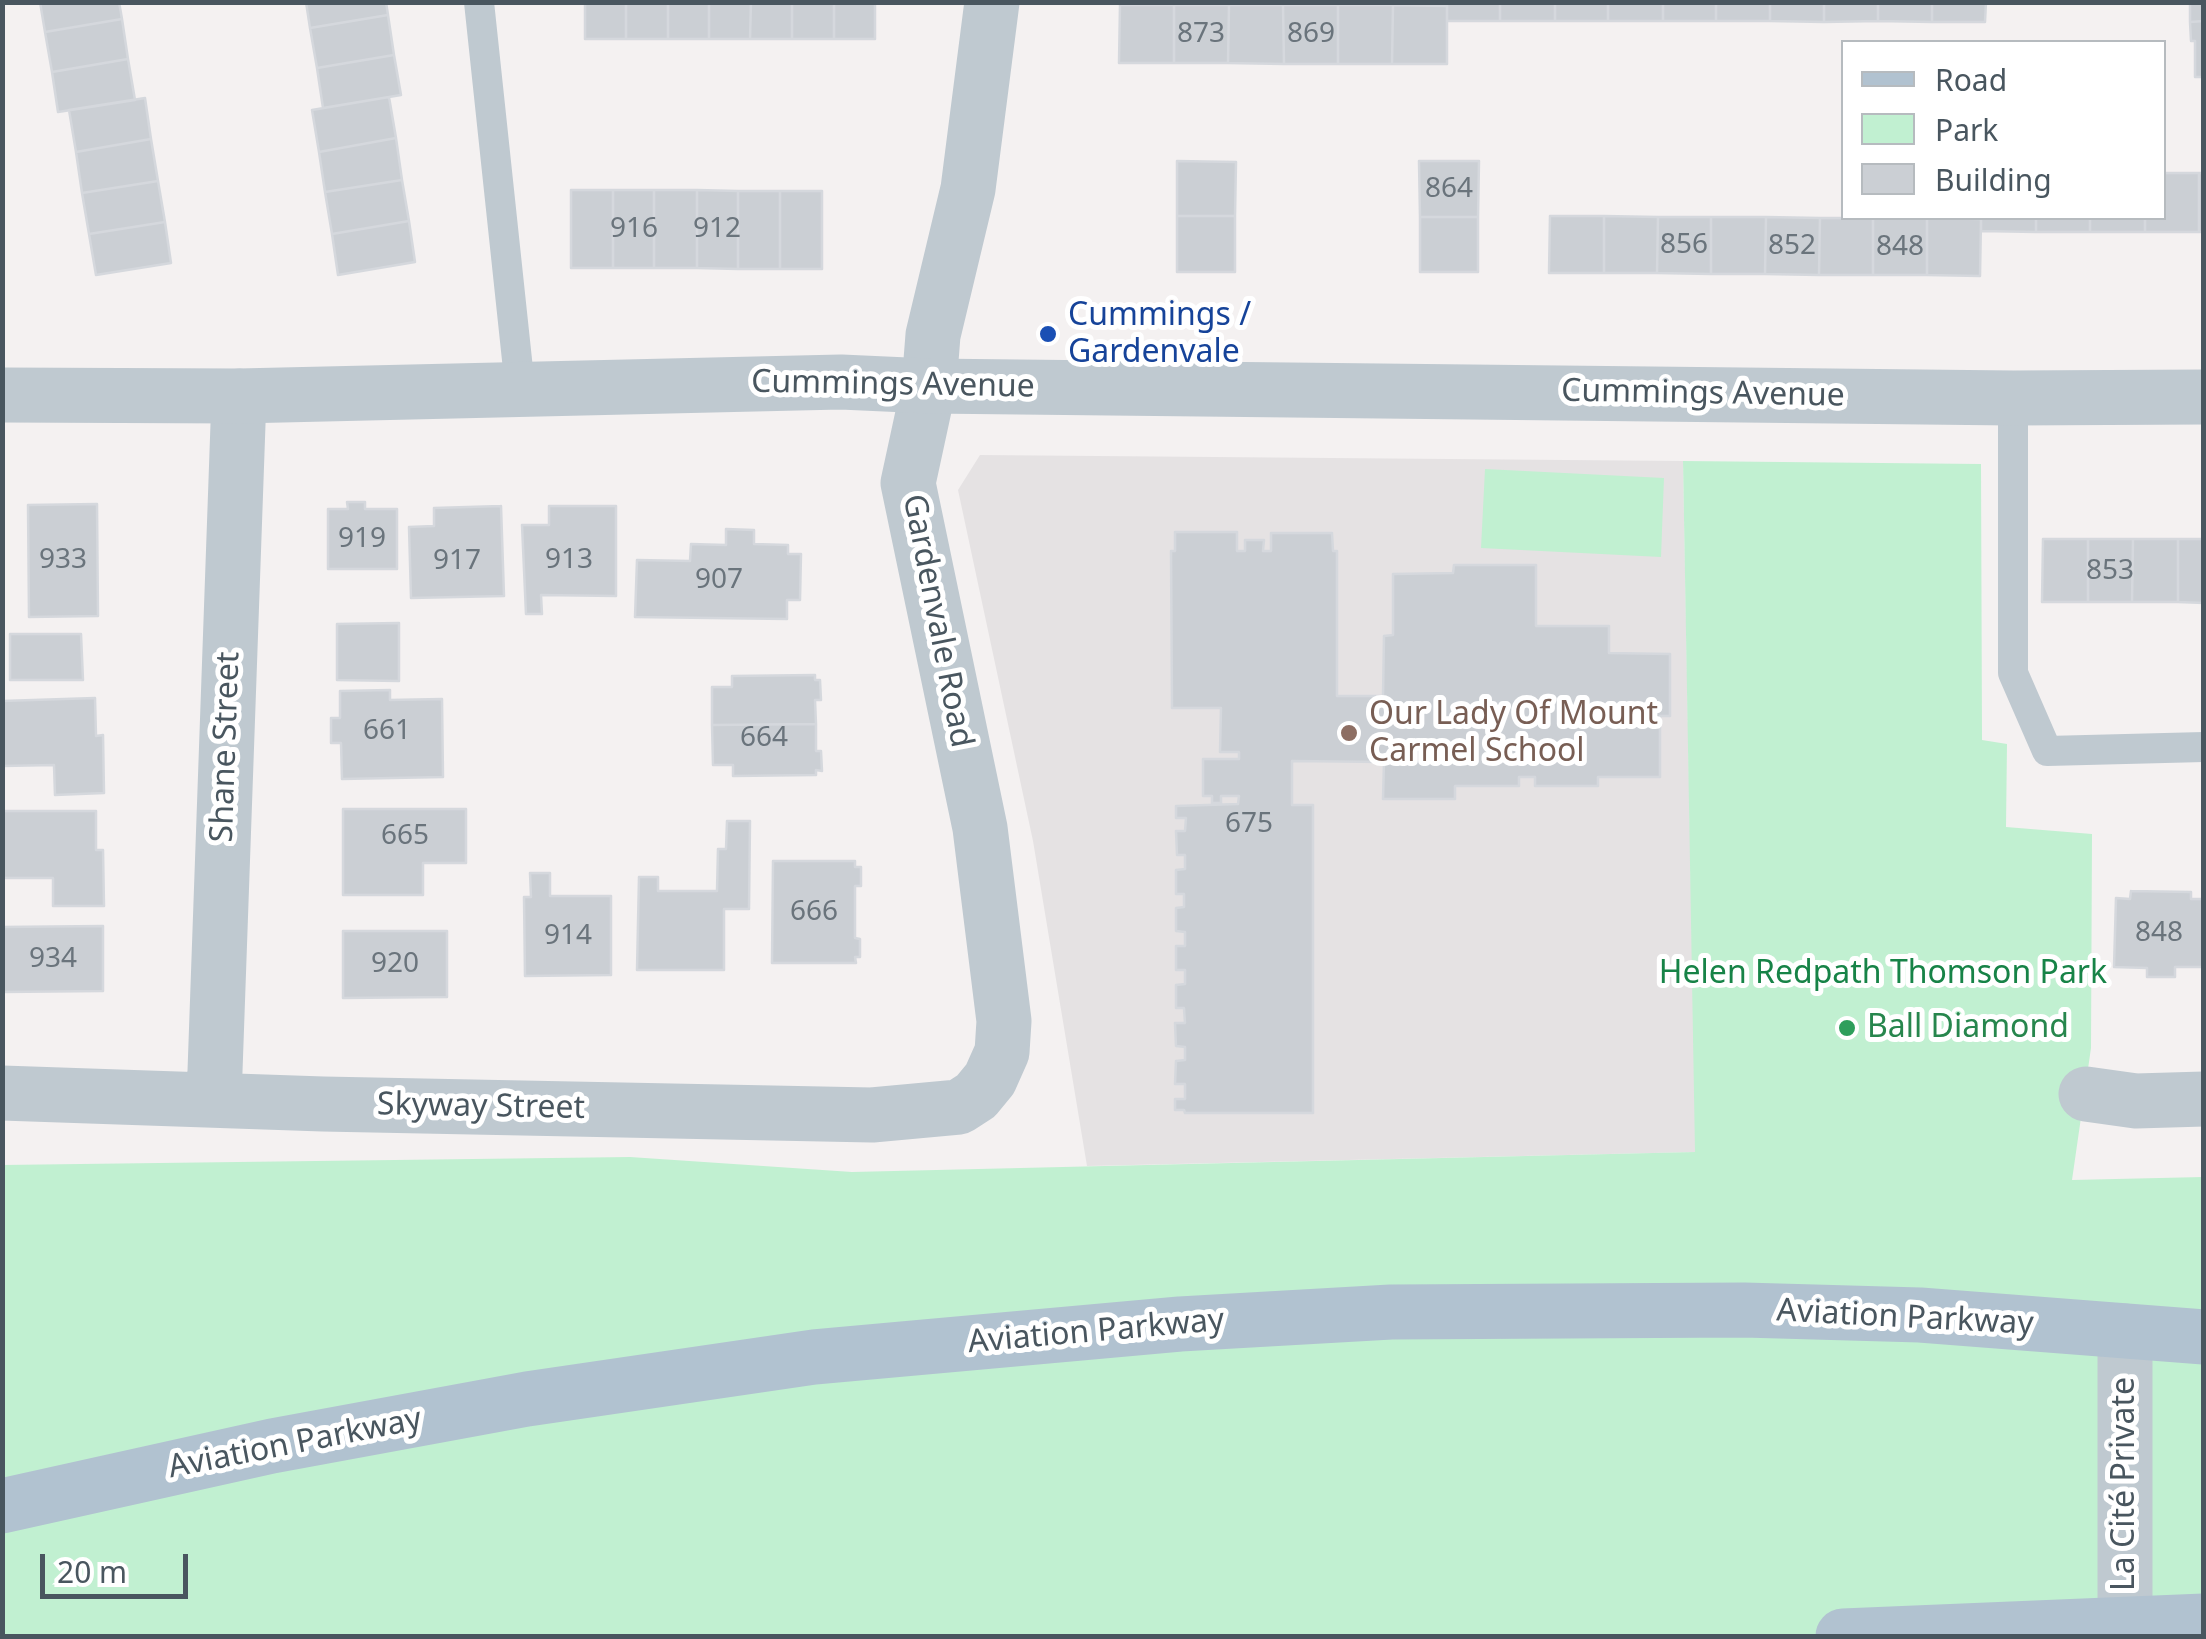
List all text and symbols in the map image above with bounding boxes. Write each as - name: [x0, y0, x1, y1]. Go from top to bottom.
- house number: 873: [1177, 17, 1225, 51]
- house number: 869: [1287, 17, 1335, 51]
- legend: [1841, 40, 2166, 220]
- text: Road: [1935, 59, 2007, 100]
- text: Park: [1935, 109, 1998, 150]
- text: Building: [1935, 159, 2052, 200]
- house number: 864: [1425, 172, 1473, 206]
- house number: 916: [610, 212, 658, 246]
- house number: 912: [693, 212, 741, 246]
- house number: 856: [1660, 228, 1708, 262]
- house number: 852: [1768, 229, 1816, 263]
- house number: 848: [1876, 230, 1924, 264]
- place label: Cummings / Gardenvale: [1068, 297, 1251, 372]
- marker: Cummings / Gardenvale: [1037, 323, 1059, 345]
- street label: Cummings Avenue: [751, 363, 1035, 407]
- street label: Cummings Avenue: [1561, 372, 1845, 416]
- street label: Gardenvale Road: [894, 491, 980, 751]
- house number: 919: [338, 522, 386, 556]
- house number: 933: [39, 543, 87, 577]
- house number: 913: [545, 543, 593, 577]
- house number: 917: [433, 544, 481, 578]
- house number: 853: [2086, 554, 2134, 588]
- house number: 907: [695, 563, 743, 597]
- street label: Shane Street: [203, 651, 249, 843]
- place label: Our Lady Of Mount Carmel School: [1369, 696, 1658, 771]
- house number: 661: [363, 714, 411, 748]
- house number: 664: [740, 721, 788, 755]
- marker: Our Lady Of Mount Carmel School: [1338, 722, 1360, 744]
- house number: 675: [1225, 807, 1273, 841]
- house number: 665: [381, 819, 429, 853]
- house number: 666: [790, 895, 838, 929]
- house number: 848: [2135, 916, 2183, 950]
- house number: 914: [544, 919, 592, 953]
- house number: 934: [29, 942, 77, 976]
- house number: 920: [371, 947, 419, 981]
- park label: Helen Redpath Thomson Park: [1659, 955, 2107, 993]
- place label: Ball Diamond: [1867, 1009, 2069, 1047]
- marker: Ball Diamond: [1836, 1017, 1858, 1039]
- street label: Skyway Street: [377, 1086, 585, 1128]
- street label: Aviation Parkway: [1776, 1292, 2034, 1344]
- street label: Aviation Parkway: [966, 1302, 1226, 1362]
- street label: La Cité Private: [2106, 1377, 2144, 1591]
- street label: Aviation Parkway: [165, 1401, 425, 1487]
- scale bar: [45, 1534, 192, 1596]
- text: 20 m: [57, 1551, 127, 1592]

